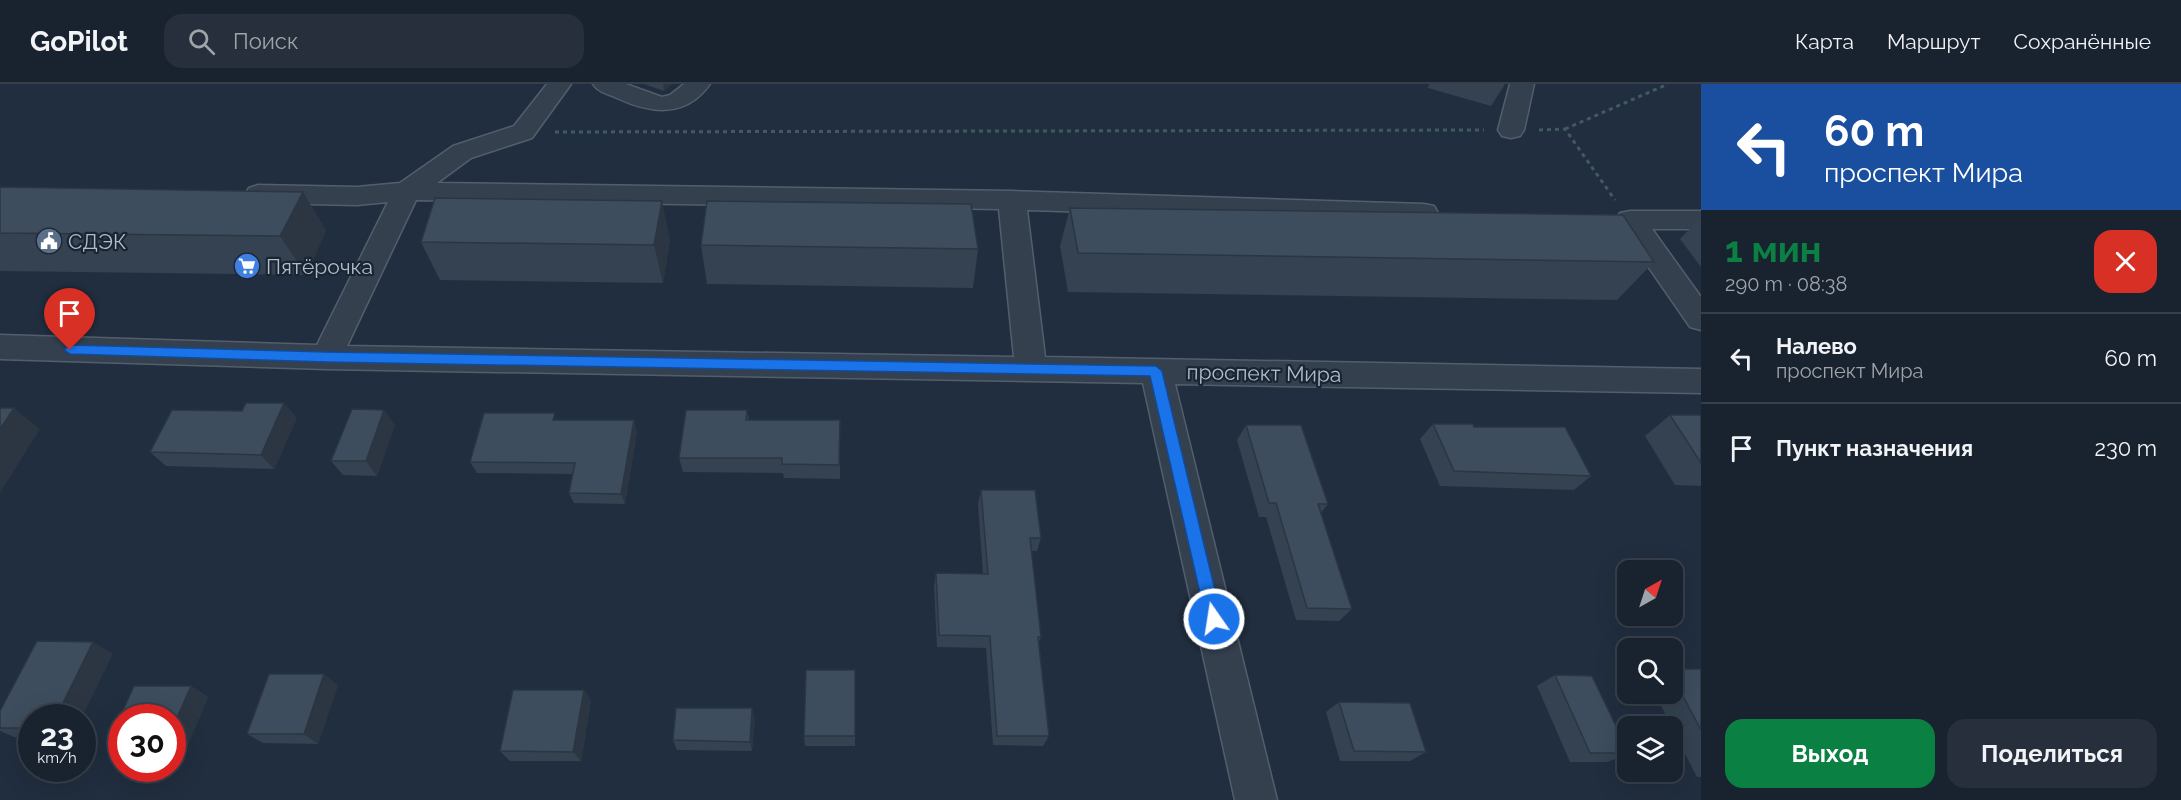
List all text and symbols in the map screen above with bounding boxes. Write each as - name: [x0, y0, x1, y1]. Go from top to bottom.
- search box: [164, 14, 584, 68]
- text: GoPilot: [30, 25, 128, 58]
- icon: search: [185, 25, 218, 58]
- text: Поиск: [233, 28, 298, 54]
- text: Карта: [1795, 29, 1854, 54]
- text: Маршрут: [1887, 29, 1980, 54]
- text: Сохранённые: [2013, 29, 2151, 54]
- text: 60 m: [1824, 107, 1924, 156]
- icon: left: [1725, 108, 1803, 186]
- text: проспект Мира: [1824, 157, 2023, 188]
- public building icon: СДЭК: [34, 226, 64, 256]
- text: 1 мин: [1725, 228, 1821, 270]
- place label: СДЭК: [68, 229, 126, 254]
- button: close: [2094, 230, 2157, 293]
- supermarket icon: Пятёрочка: [232, 251, 262, 281]
- place label: Пятёрочка: [266, 254, 373, 279]
- text: 290 m · 08:38: [1725, 272, 1847, 296]
- pin: [44, 288, 95, 350]
- icon: arrive: [53, 297, 86, 330]
- text: Налево: [1776, 333, 1857, 359]
- icon: left: [1725, 342, 1758, 375]
- text: 60 m: [2104, 345, 2157, 371]
- street label: проспект Мира: [1186, 359, 1342, 387]
- text: проспект Мира: [1776, 359, 1923, 383]
- icon: arrive: [1725, 432, 1758, 465]
- text: Пункт назначения: [1776, 435, 1973, 461]
- text: 230 m: [2094, 435, 2157, 461]
- north arrow: [1617, 560, 1683, 626]
- map controls: [1617, 560, 1683, 782]
- position arrow: [1182, 587, 1246, 651]
- button: search: [1617, 638, 1683, 704]
- speed limit sign: 30: [108, 704, 186, 782]
- button: layers: [1617, 716, 1683, 782]
- text: 23: [40, 718, 74, 753]
- button: Выход: [1725, 719, 1935, 788]
- button: Поделиться: [1947, 719, 2157, 788]
- text: km/h: [37, 749, 77, 767]

